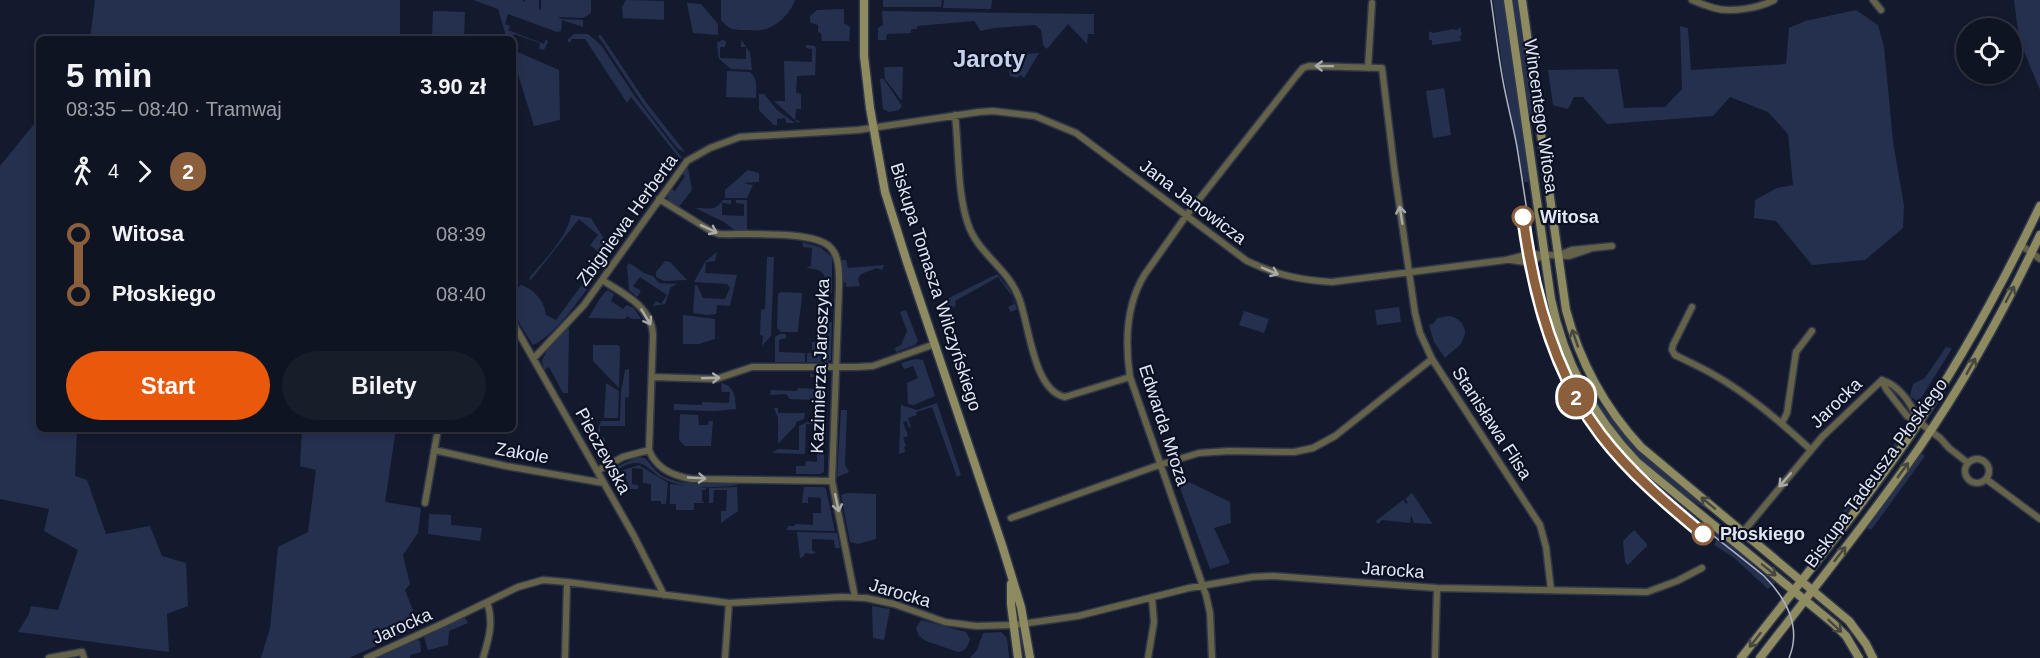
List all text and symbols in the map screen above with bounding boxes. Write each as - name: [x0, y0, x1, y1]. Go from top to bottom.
- map controls: [1956, 18, 2022, 84]
- button: locate: [1956, 18, 2022, 84]
- street label: Wincentego Witosa: [1520, 38, 1562, 195]
- district label: Jaroty: [953, 45, 1026, 72]
- text: 5 min: [66, 57, 152, 94]
- one-way arrow: [1314, 60, 1334, 71]
- text: 3.90 zł: [420, 74, 486, 99]
- text: 08:35 – 08:40 · Tramwaj: [66, 98, 282, 120]
- street label: Zbigniewa Herberta: [573, 150, 682, 289]
- icon: walk: [66, 155, 99, 188]
- icon: forward: [128, 155, 161, 188]
- street label: Jana Janowicza: [1136, 155, 1251, 249]
- text: 4: [108, 160, 119, 182]
- text: 2: [182, 160, 194, 183]
- street label: Biskupa Tomasza Wilczyńskiego: [886, 160, 986, 414]
- one-way arrow: [1396, 206, 1407, 225]
- marker: Witosa: [1512, 206, 1534, 228]
- place label: Witosa: [1540, 207, 1600, 227]
- text: Witosa: [112, 221, 184, 246]
- text: 08:39: [436, 223, 486, 245]
- one-way arrow: [700, 224, 718, 235]
- one-way arrow: [1260, 266, 1279, 277]
- street label: Kazimierza Jaroszyka: [807, 277, 833, 454]
- text: Płoskiego: [112, 281, 216, 306]
- text: 08:40: [436, 283, 486, 305]
- one-way arrow: [2004, 286, 2016, 303]
- one-way arrow: [641, 308, 653, 325]
- one-way arrow: [1568, 329, 1579, 348]
- button: Start: [66, 351, 270, 420]
- button: Bilety: [282, 351, 486, 420]
- one-way arrow: [1966, 358, 1977, 376]
- street label: Edwarda Mroza: [1135, 362, 1193, 489]
- street label: Stanisława Flisa: [1448, 363, 1536, 484]
- one-way arrow: [700, 373, 720, 384]
- street label: Jarocka: [1806, 373, 1866, 432]
- street label: Biskupa Tadeusza Płoskiego: [1801, 375, 1951, 571]
- line badge: 2: [1556, 378, 1596, 416]
- text: 2: [1570, 386, 1582, 409]
- street label: Pieczewska: [571, 405, 635, 498]
- street label: Zakole: [494, 438, 550, 468]
- one-way arrow: [1897, 463, 1909, 479]
- one-way arrow: [1779, 472, 1792, 488]
- one-way arrow: [686, 473, 706, 484]
- one-way arrow: [832, 493, 843, 512]
- one-way arrow: [1700, 497, 1716, 510]
- marker: Płoskiego: [1692, 523, 1714, 545]
- place label: Płoskiego: [1720, 524, 1805, 544]
- one-way arrow: [1834, 546, 1847, 562]
- street label: Jarocka: [1361, 558, 1426, 582]
- one-way arrow: [1761, 563, 1777, 576]
- street label: Jarocka: [867, 575, 934, 612]
- street label: Jarocka: [369, 604, 436, 648]
- one-way arrow: [1828, 619, 1843, 633]
- one-way arrow: [1749, 632, 1762, 648]

